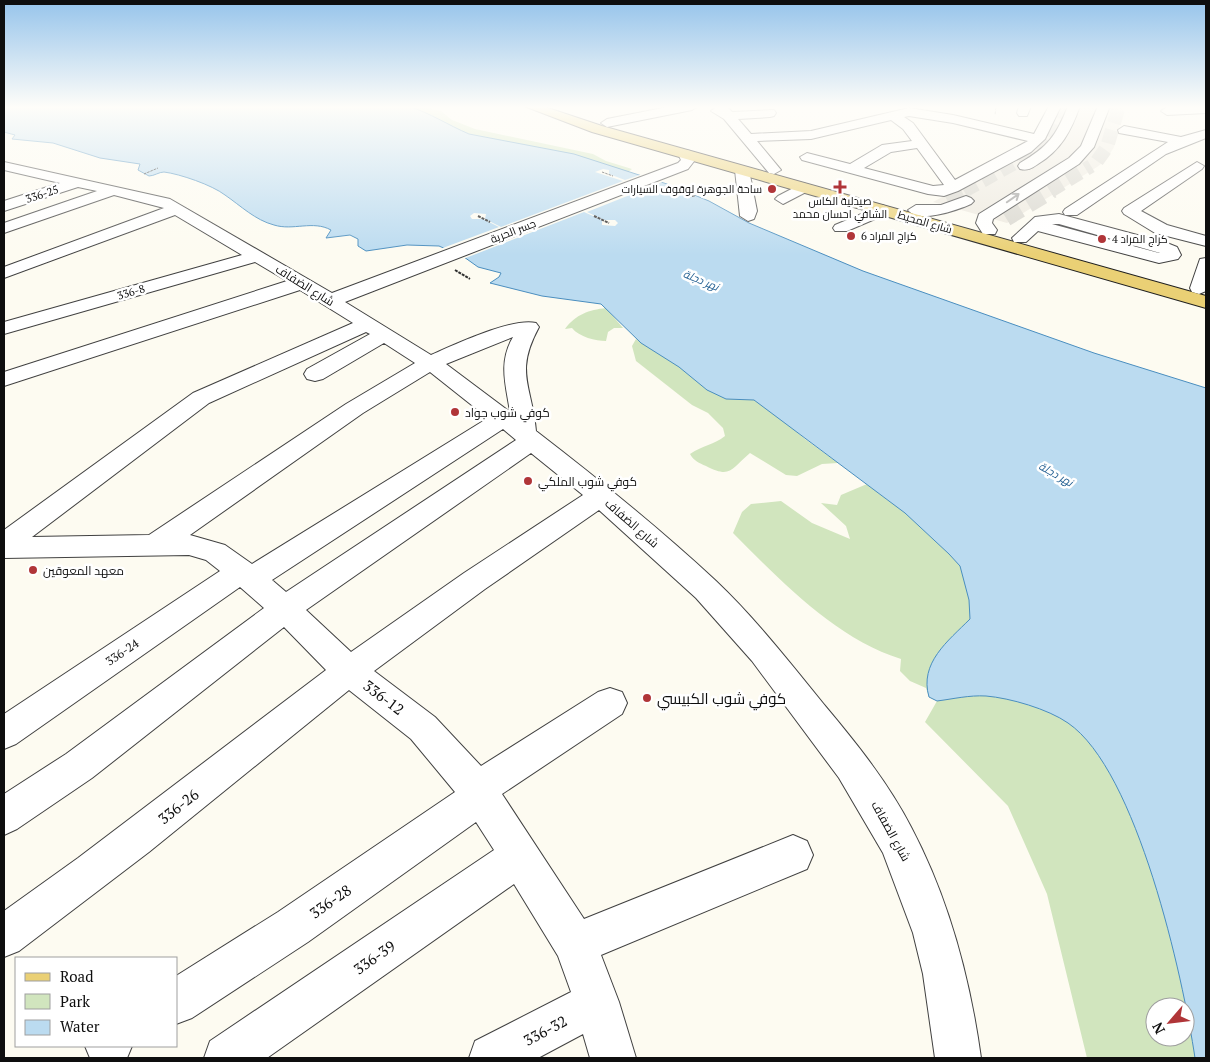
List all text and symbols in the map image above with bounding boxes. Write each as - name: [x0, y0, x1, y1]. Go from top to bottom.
- marker: صيدلية الكاس الشافي احسان محمد: [834, 181, 846, 193]
- street label: 336-25: [24, 182, 60, 206]
- place label: ساحة الجوهرة لوقوف السيارات: [621, 182, 762, 196]
- marker: ساحة الجوهرة لوقوف السيارات: [766, 183, 778, 195]
- one-way arrow: [1006, 193, 1020, 203]
- place label: صيدلية الكاس الشافي احسان محمد: [793, 194, 887, 223]
- street label: شارع المحيط: [896, 208, 954, 237]
- street label: جسر الحرية: [488, 216, 538, 246]
- place label: كراج المراد 6: [861, 229, 917, 244]
- marker: كراج المراد 6: [845, 230, 857, 242]
- place label: كراج المراد 4: [1112, 232, 1168, 247]
- marker: كراج المراد 4: [1096, 233, 1108, 245]
- street label: شارع الضفاف: [272, 261, 337, 310]
- water label: نهر دجلة: [681, 266, 722, 294]
- street label: 336-8: [116, 281, 147, 303]
- place label: كوفي شوب جواد: [465, 405, 550, 423]
- marker: كوفي شوب جواد: [449, 406, 461, 418]
- water label: نهر دجلة: [1036, 459, 1077, 490]
- place label: كوفي شوب الملكي: [538, 474, 637, 492]
- marker: كوفي شوب الملكي: [522, 475, 534, 487]
- street label: شارع الضفاف: [601, 496, 662, 551]
- place label: معهد المعوقين: [43, 563, 124, 578]
- marker: معهد المعوقين: [27, 564, 39, 576]
- street label: 336-24: [102, 635, 142, 669]
- street label: 336-12: [359, 675, 409, 719]
- place label: كوفي شوب الكبيسي: [657, 688, 786, 711]
- marker: كوفي شوب الكبيسي: [641, 692, 653, 704]
- street label: 336-26: [154, 784, 202, 828]
- street label: شارع الضفاف: [867, 798, 914, 864]
- street label: 336-28: [305, 880, 355, 922]
- street label: 336-39: [349, 936, 399, 978]
- legend: [15, 957, 178, 1047]
- text: Road: [60, 966, 93, 986]
- text: Park: [60, 991, 90, 1011]
- north arrow: [1145, 997, 1195, 1047]
- street label: 336-32: [520, 1010, 570, 1050]
- text: Water: [60, 1016, 100, 1036]
- text: N: [1147, 1019, 1169, 1037]

